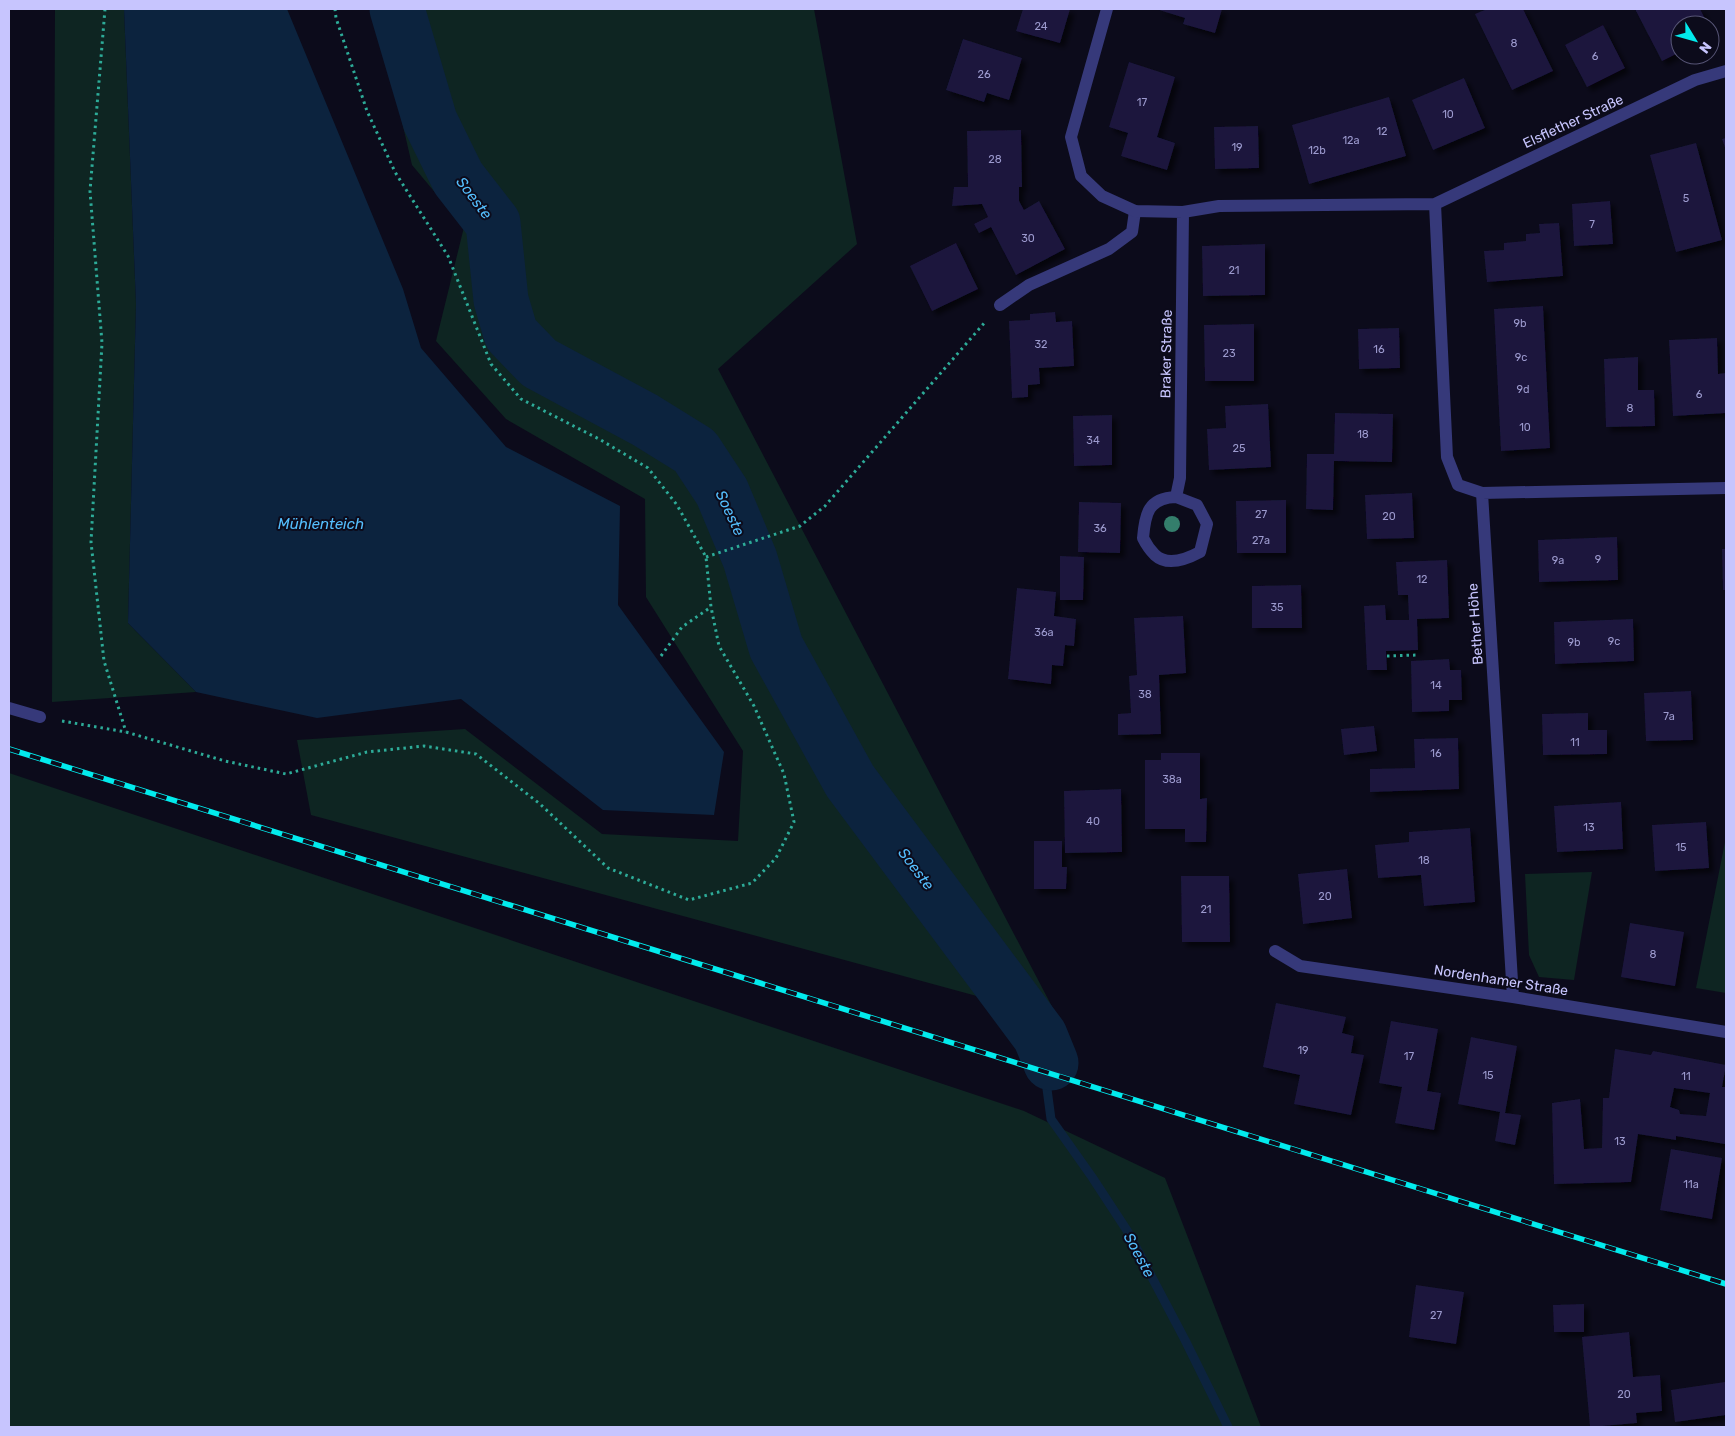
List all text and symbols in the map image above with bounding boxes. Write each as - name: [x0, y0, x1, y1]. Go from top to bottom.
- north arrow: [1670, 15, 1720, 65]
- house number: 24: [1034, 20, 1048, 33]
- house number: 8: [1511, 37, 1518, 50]
- text: N: [1695, 38, 1715, 57]
- house number: 6: [1592, 50, 1599, 63]
- house number: 26: [977, 68, 991, 81]
- street label: Elsflether Straße: [1520, 91, 1626, 152]
- house number: 17: [1137, 96, 1148, 109]
- house number: 10: [1442, 108, 1454, 121]
- house number: 12: [1376, 125, 1388, 138]
- house number: 12a: [1342, 134, 1360, 147]
- house number: 19: [1231, 141, 1243, 154]
- house number: 12b: [1308, 144, 1326, 157]
- house number: 28: [988, 153, 1002, 166]
- water label: Soeste: [452, 173, 496, 223]
- house number: 5: [1683, 192, 1690, 205]
- house number: 7: [1589, 218, 1595, 231]
- house number: 30: [1021, 232, 1035, 245]
- house number: 21: [1228, 264, 1240, 277]
- street label: Braker Straße: [1157, 309, 1176, 398]
- house number: 9b: [1513, 317, 1527, 330]
- house number: 32: [1034, 338, 1048, 351]
- house number: 16: [1373, 343, 1385, 356]
- house number: 23: [1222, 347, 1236, 360]
- house number: 9c: [1515, 351, 1527, 364]
- house number: 9d: [1516, 383, 1530, 396]
- house number: 6: [1696, 388, 1703, 401]
- house number: 8: [1627, 402, 1634, 415]
- house number: 10: [1519, 421, 1531, 434]
- house number: 18: [1357, 428, 1369, 441]
- house number: 34: [1086, 434, 1100, 447]
- house number: 25: [1233, 442, 1246, 455]
- water label: Soeste: [712, 487, 749, 539]
- house number: 27: [1255, 508, 1267, 521]
- house number: 20: [1382, 510, 1396, 523]
- water label: Mühlenteich: [278, 515, 364, 533]
- house number: 36: [1093, 522, 1107, 535]
- house number: 27a: [1252, 534, 1270, 547]
- house number: 9: [1595, 553, 1601, 566]
- house number: 9a: [1552, 554, 1564, 567]
- house number: 12: [1416, 573, 1428, 586]
- street label: Bether Höhe: [1464, 582, 1487, 665]
- house number: 35: [1270, 601, 1284, 614]
- house number: 36a: [1034, 626, 1054, 639]
- house number: 9c: [1608, 635, 1620, 648]
- house number: 9b: [1567, 636, 1581, 649]
- house number: 14: [1430, 679, 1442, 692]
- house number: 38: [1138, 688, 1152, 701]
- house number: 7a: [1663, 710, 1675, 723]
- house number: 11: [1570, 736, 1580, 749]
- house number: 16: [1430, 747, 1442, 760]
- house number: 38a: [1162, 773, 1182, 786]
- house number: 40: [1086, 815, 1100, 828]
- house number: 13: [1583, 821, 1595, 834]
- house number: 15: [1675, 841, 1687, 854]
- water label: Soeste: [894, 844, 938, 894]
- house number: 18: [1418, 854, 1430, 867]
- house number: 20: [1318, 890, 1332, 903]
- house number: 21: [1200, 903, 1212, 916]
- house number: 8: [1650, 948, 1657, 961]
- street label: Nordenhamer Straße: [1433, 961, 1569, 1000]
- house number: 19: [1297, 1044, 1309, 1057]
- house number: 17: [1404, 1050, 1415, 1063]
- house number: 15: [1482, 1069, 1494, 1082]
- house number: 11: [1681, 1070, 1691, 1083]
- house number: 13: [1614, 1135, 1626, 1148]
- house number: 11a: [1683, 1178, 1699, 1191]
- water label: Soeste: [1120, 1230, 1159, 1281]
- house number: 27: [1430, 1309, 1442, 1322]
- house number: 20: [1617, 1388, 1631, 1401]

